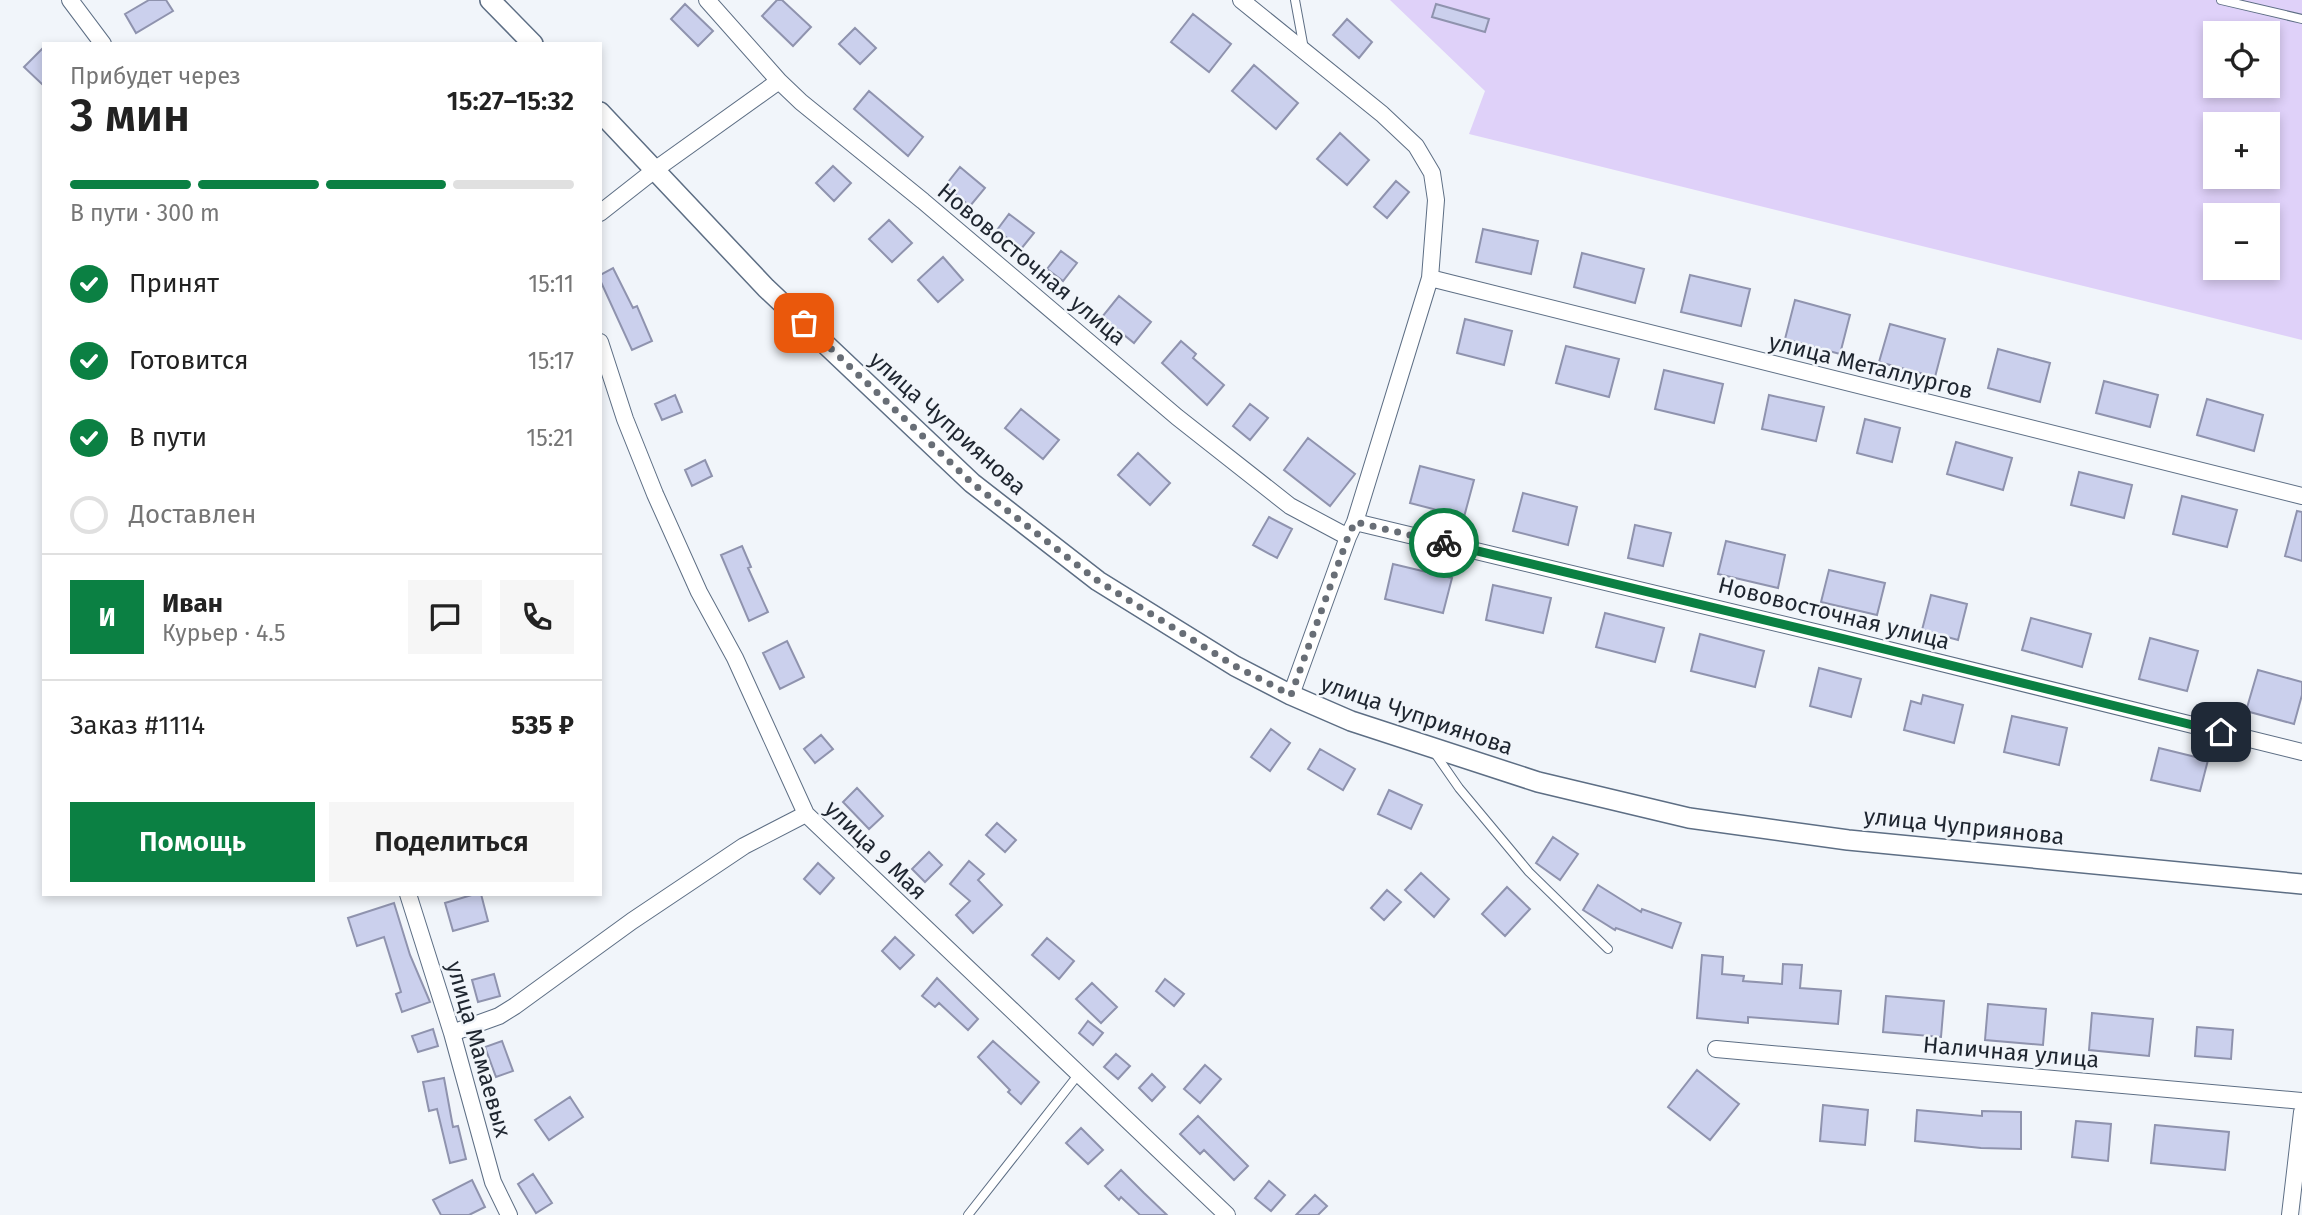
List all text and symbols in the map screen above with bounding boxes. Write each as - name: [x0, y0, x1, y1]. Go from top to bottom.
- map controls: [2203, 21, 2280, 280]
- button: locate: [2203, 21, 2280, 98]
- text: Прибудет через: [70, 62, 241, 90]
- text: 15:27–15:32: [447, 86, 574, 117]
- text: 3 мин: [70, 88, 190, 143]
- button: +: [2203, 112, 2280, 189]
- street label: Нововосточная улица: [932, 177, 1132, 351]
- text: В пути · 300 m: [70, 199, 220, 227]
- button: −: [2203, 203, 2280, 280]
- icon: check: [70, 265, 108, 303]
- text: Принят: [129, 268, 219, 299]
- text: 15:11: [528, 270, 574, 298]
- pin: [774, 293, 834, 353]
- icon: bag: [785, 304, 823, 342]
- street label: улица Металлургов: [1766, 327, 1976, 405]
- icon: check: [70, 342, 108, 380]
- text: Готовится: [129, 345, 249, 376]
- street label: улица Чуприянова: [864, 345, 1032, 501]
- text: 15:17: [528, 347, 574, 375]
- icon: check: [70, 419, 108, 457]
- text: В пути: [129, 422, 207, 453]
- text: 15:21: [526, 424, 574, 452]
- text: Доставлен: [129, 499, 256, 530]
- courier: [1409, 508, 1479, 578]
- icon: bike: [1425, 524, 1463, 562]
- street label: Нововосточная улица: [1715, 571, 1953, 655]
- button: chat: [408, 580, 482, 654]
- button: phone: [500, 580, 574, 654]
- text: Иван: [162, 588, 223, 619]
- text: И: [98, 602, 116, 633]
- text: Курьер · 4.5: [162, 619, 286, 647]
- street label: улица Чуприянова: [1317, 669, 1517, 761]
- pin: [2191, 702, 2251, 762]
- text: Заказ #1114: [70, 710, 205, 741]
- text: 535 ₽: [511, 710, 574, 741]
- icon: home: [2202, 713, 2240, 751]
- street label: улица 9 Мая: [819, 794, 933, 906]
- button: Помощь: [70, 802, 315, 882]
- button: Поделиться: [329, 802, 574, 882]
- street label: улица Чуприянова: [1862, 802, 2066, 850]
- street label: улица Мамаевых: [440, 958, 518, 1141]
- street label: Наличная улица: [1922, 1030, 2100, 1074]

